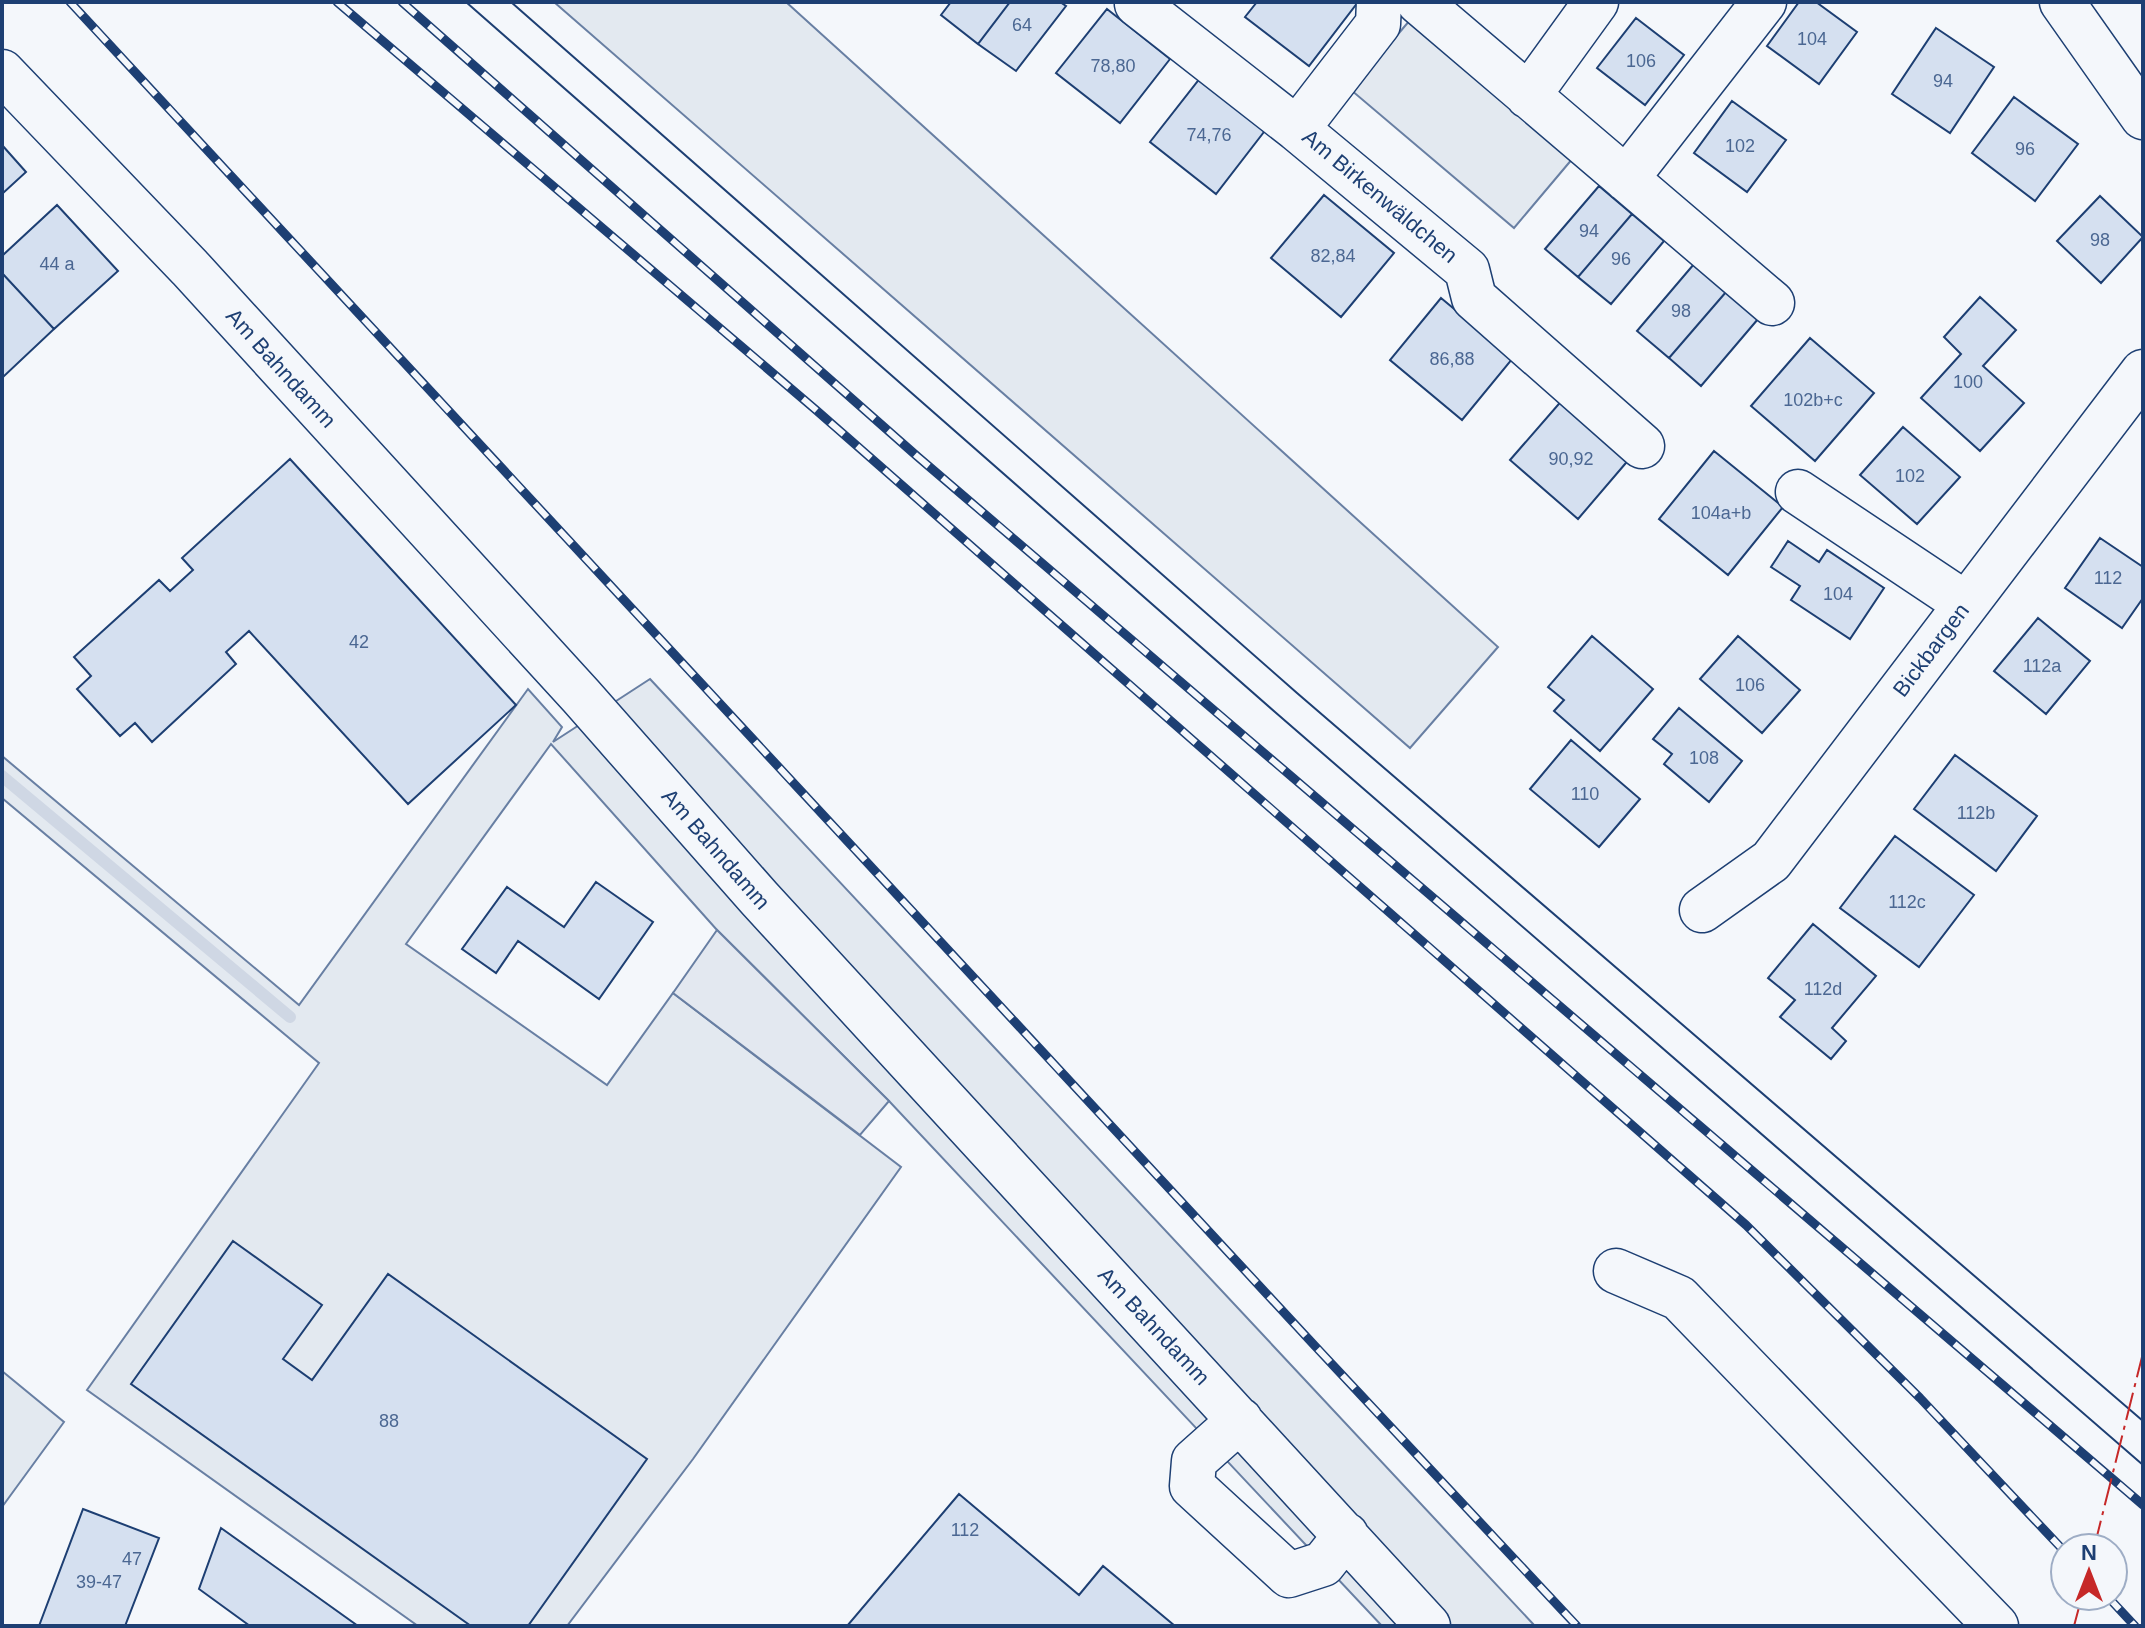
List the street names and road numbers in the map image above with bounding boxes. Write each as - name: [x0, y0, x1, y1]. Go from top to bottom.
- street label: Am Birkenwäldchen: [1297, 124, 1463, 268]
- street label: Am Bahndamm: [221, 303, 341, 433]
- street label: Bickbargen: [1888, 599, 1974, 701]
- street label: Am Bahndamm: [657, 784, 775, 914]
- street label: Am Bahndamm: [1093, 1262, 1215, 1390]

